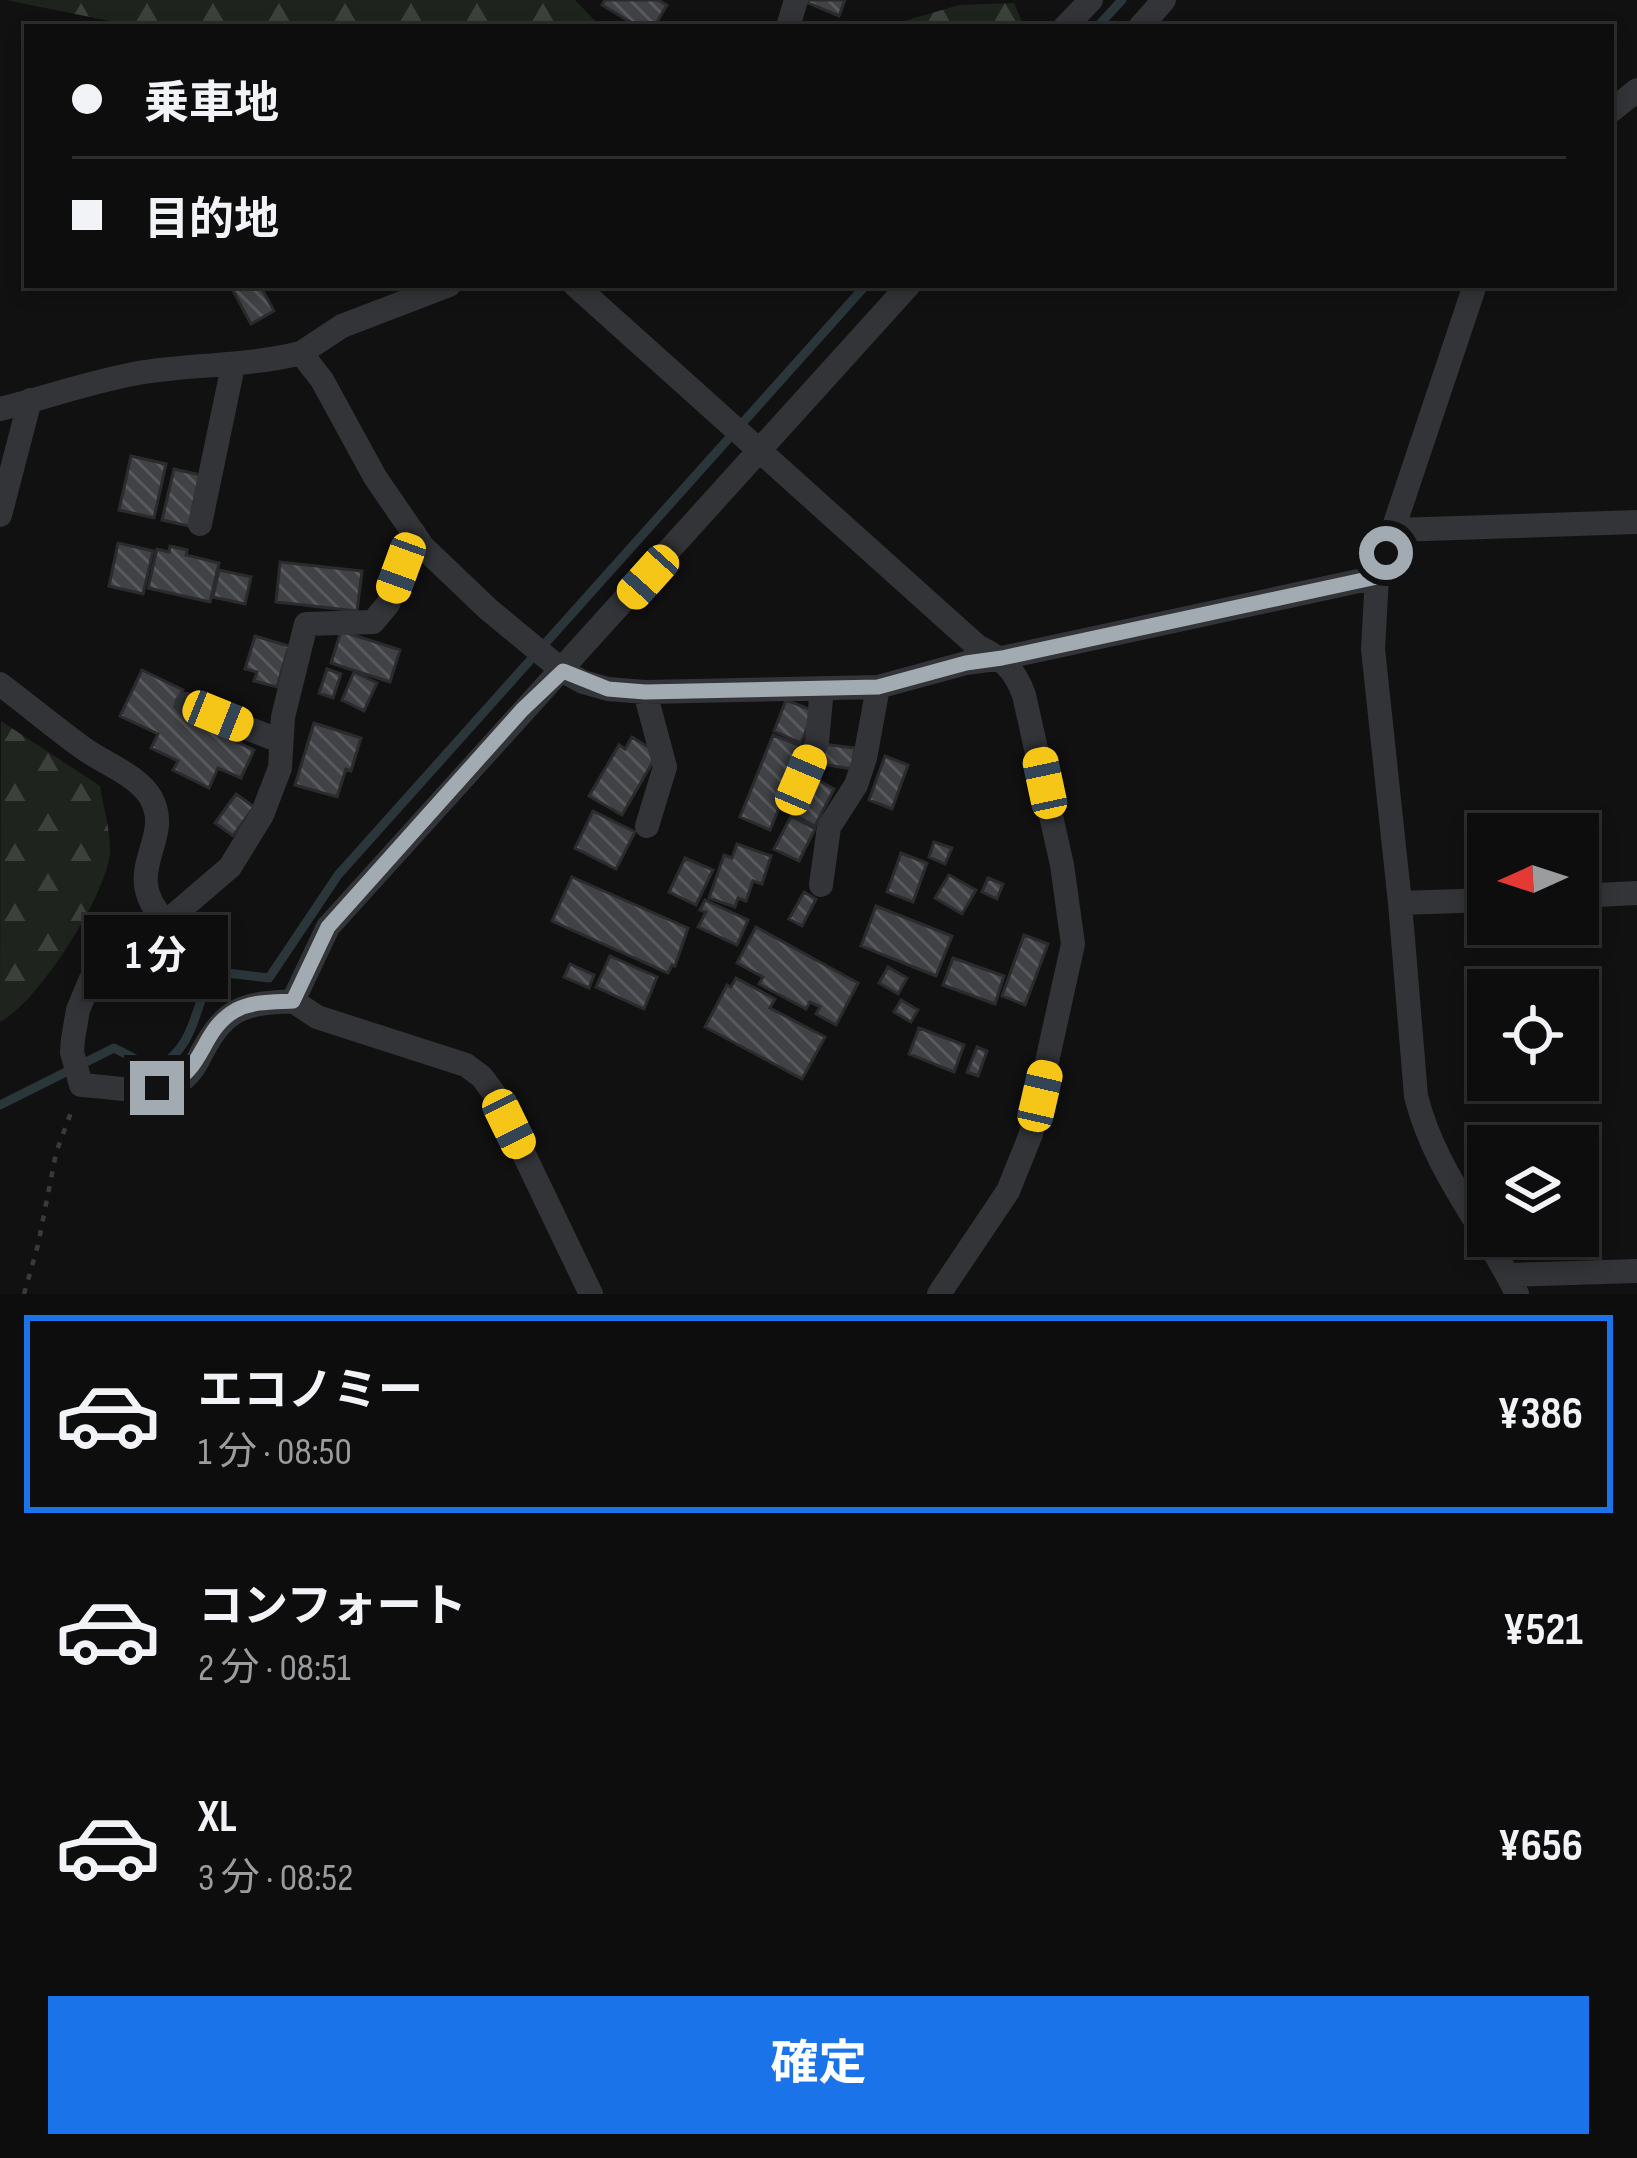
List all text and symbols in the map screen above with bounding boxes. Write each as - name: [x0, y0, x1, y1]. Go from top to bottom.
- text: 乗車地: [144, 77, 279, 132]
- text: 目的地: [144, 193, 279, 248]
- route start: [1359, 526, 1413, 580]
- car: [372, 528, 430, 608]
- car: [611, 538, 685, 616]
- car: [178, 686, 258, 746]
- car: [770, 740, 832, 820]
- car: [1020, 744, 1070, 822]
- north arrow: [1467, 813, 1599, 945]
- map controls: [1467, 813, 1599, 1257]
- callout: 1 分: [85, 914, 229, 998]
- text: 1 分: [126, 933, 186, 980]
- button: locate: [1467, 969, 1599, 1101]
- car: [1014, 1057, 1066, 1135]
- route end: [130, 1061, 184, 1115]
- car: [477, 1084, 541, 1164]
- button: layers: [1467, 1125, 1599, 1257]
- icon: car: [54, 1360, 162, 1468]
- text: エコノミー: [198, 1364, 423, 1419]
- text: ¥386: [1497, 1387, 1583, 1442]
- text: 1 分 · 08:50: [198, 1429, 352, 1476]
- icon: car: [54, 1576, 162, 1684]
- text: コンフォート: [198, 1580, 467, 1635]
- text: ¥521: [1503, 1603, 1583, 1658]
- text: 2 分 · 08:51: [198, 1645, 351, 1692]
- text: XL: [198, 1790, 237, 1845]
- icon: car: [54, 1792, 162, 1900]
- text: ¥656: [1498, 1819, 1583, 1874]
- text: 3 分 · 08:52: [198, 1855, 353, 1902]
- button: 確定: [48, 1996, 1589, 2134]

